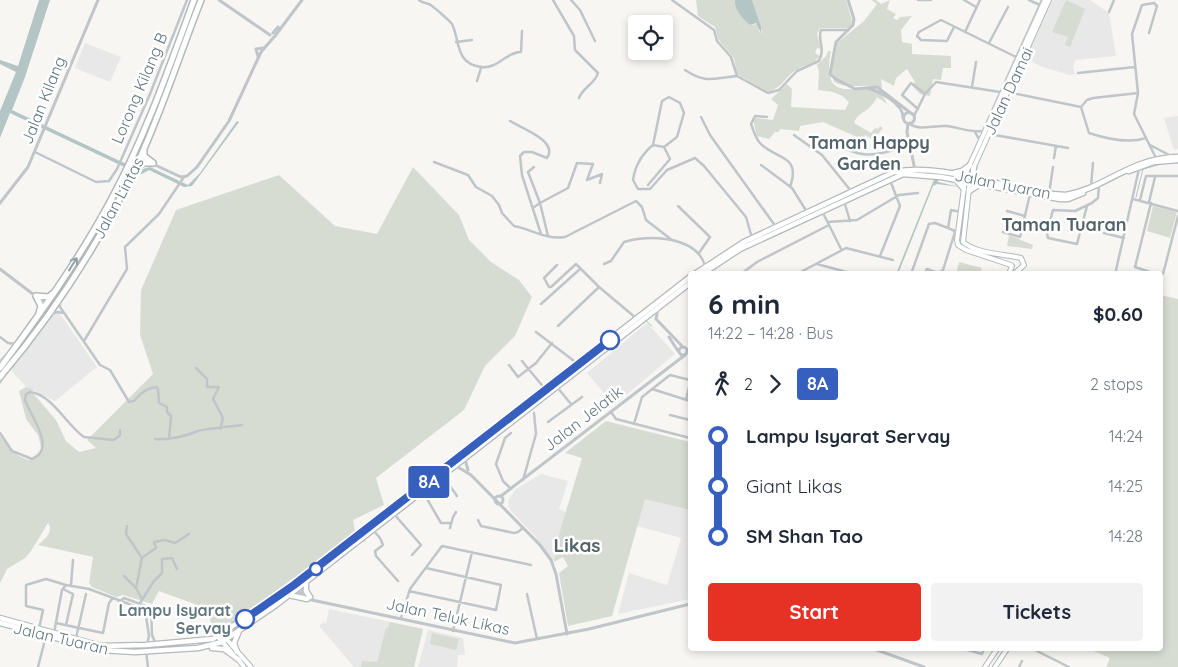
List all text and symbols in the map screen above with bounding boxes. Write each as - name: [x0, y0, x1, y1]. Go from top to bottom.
- map controls: [628, 15, 673, 60]
- button: locate: [628, 15, 673, 60]
- street label: Lorong Kilang B: [107, 29, 171, 147]
- street label: Jalan Damai: [979, 44, 1037, 138]
- street label: Jalan Kilang: [16, 53, 70, 147]
- district label: Taman Happy Garden: [808, 131, 930, 175]
- street label: Jalan Lintas: [88, 154, 148, 242]
- street label: Jalan Tuaran: [953, 165, 1053, 203]
- district label: Taman Tuaran: [1001, 213, 1127, 236]
- one-way arrow: [69, 258, 79, 272]
- text: 6 min: [708, 286, 780, 321]
- text: $0.60: [1093, 302, 1143, 326]
- text: 14:22 – 14:28 · Bus: [708, 323, 833, 343]
- unlabelled marker: [600, 330, 620, 350]
- icon: walk: [708, 370, 736, 398]
- icon: forward: [761, 370, 789, 398]
- text: 8A: [807, 372, 828, 395]
- text: 2: [744, 374, 753, 394]
- text: 2 stops: [1090, 374, 1143, 394]
- street label: Jalan Jelatik: [539, 381, 627, 455]
- text: Lampu Isyarat Servay: [746, 424, 951, 448]
- text: 14:24: [1109, 426, 1143, 446]
- line badge: 8A: [406, 466, 452, 498]
- text: 8A: [418, 470, 440, 493]
- text: Giant Likas: [746, 474, 842, 498]
- text: 14:25: [1108, 476, 1143, 496]
- text: SM Shan Tao: [746, 524, 863, 548]
- text: 14:28: [1108, 526, 1143, 546]
- district label: Likas: [554, 533, 601, 557]
- unlabelled marker: [309, 562, 323, 576]
- button: Start: [708, 583, 921, 641]
- button: Tickets: [931, 583, 1143, 641]
- street label: Jalan Teluk Likas: [384, 593, 512, 639]
- place label: Lampu Isyarat Servay: [118, 600, 231, 638]
- marker: Lampu Isyarat Servay: [235, 609, 255, 629]
- street label: Jalan Tuaran: [11, 617, 111, 659]

